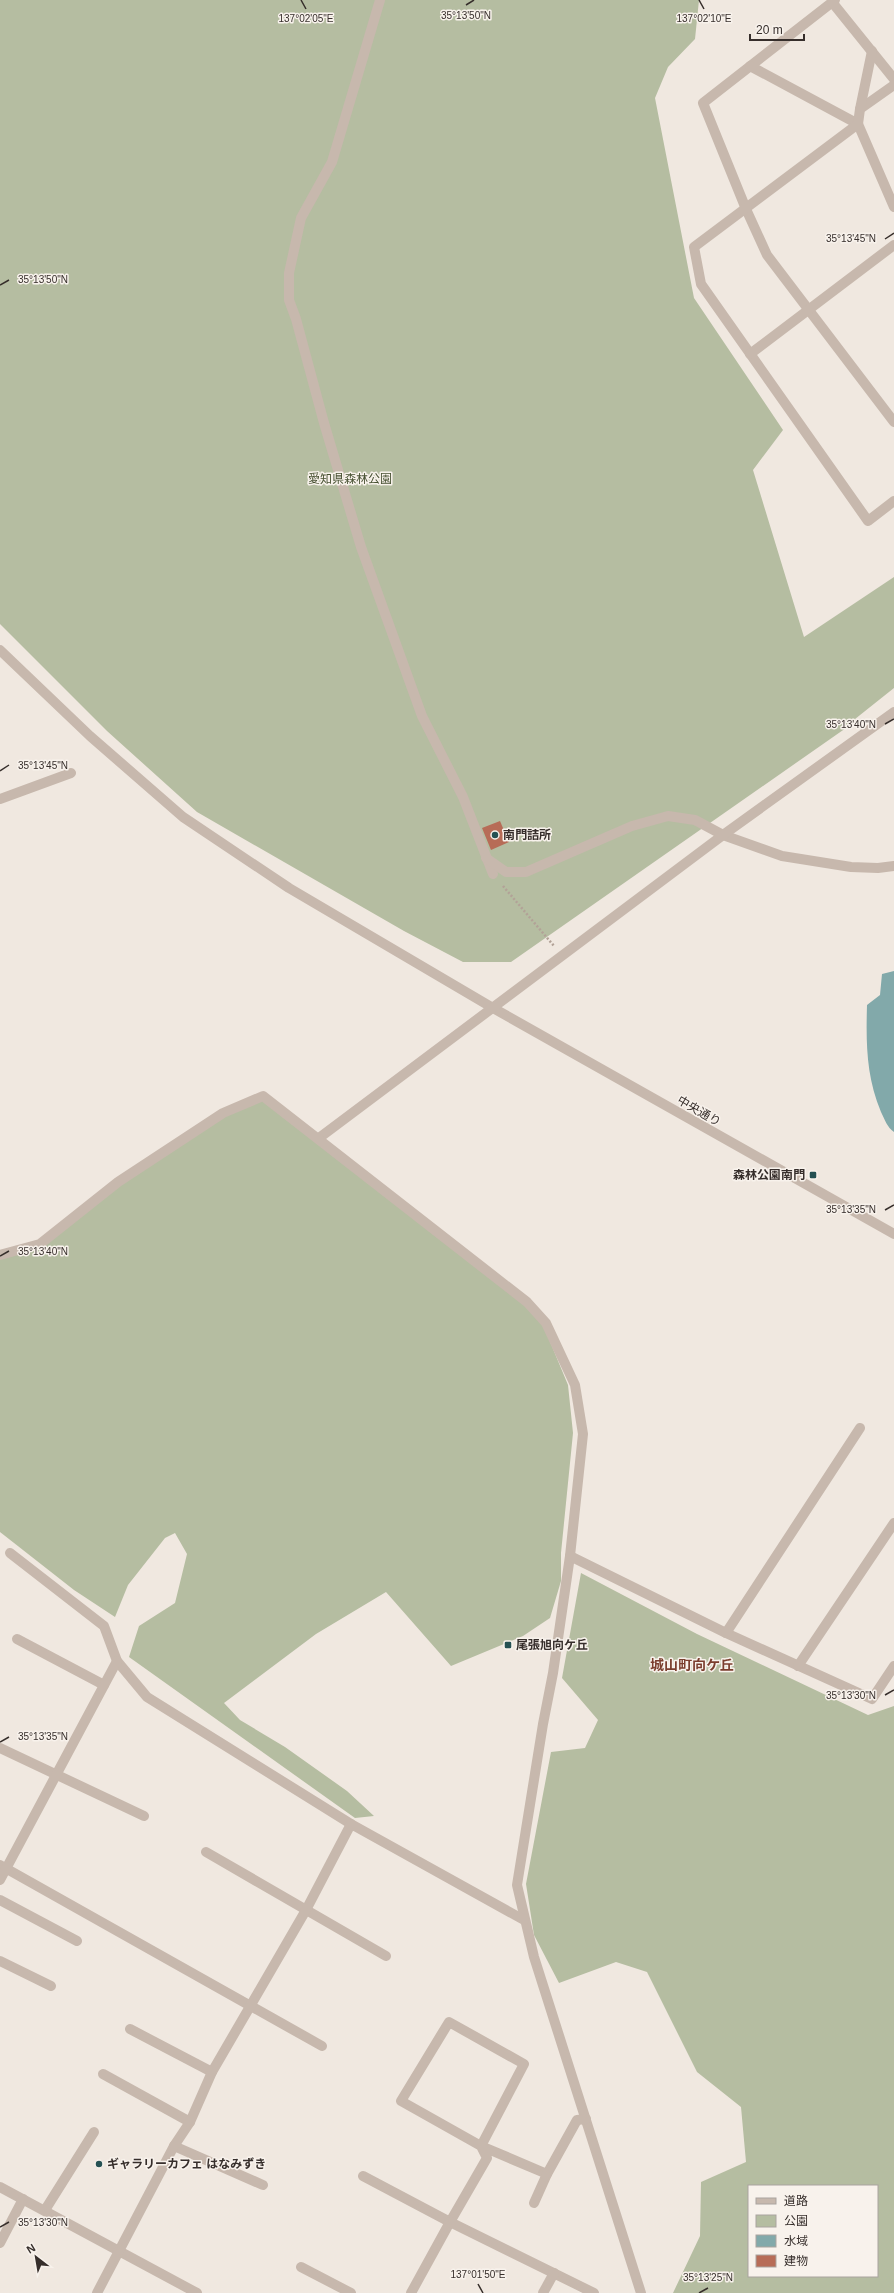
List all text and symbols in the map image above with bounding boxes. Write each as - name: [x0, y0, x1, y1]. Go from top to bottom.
- text: 35°13'50"N: [441, 10, 491, 21]
- text: 137°02'05"E: [278, 13, 334, 24]
- text: 137°02'10"E: [676, 13, 732, 24]
- scale bar: [750, 16, 804, 42]
- text: 20 m: [756, 23, 783, 37]
- text: 35°13'45"N: [826, 233, 876, 244]
- text: 35°13'50"N: [18, 274, 68, 285]
- park label: 愛知県森林公園: [308, 472, 392, 486]
- text: 35°13'40"N: [826, 719, 876, 730]
- text: 35°13'45"N: [18, 760, 68, 771]
- place label: 南門詰所: [503, 828, 551, 842]
- marker: 南門詰所: [490, 830, 500, 840]
- street label: 中央通り: [675, 1093, 723, 1129]
- place label: 森林公園南門: [733, 1168, 805, 1182]
- marker: 森林公園南門: [808, 1170, 818, 1180]
- text: 35°13'35"N: [826, 1204, 876, 1215]
- text: 35°13'40"N: [18, 1246, 68, 1257]
- place label: 尾張旭向ケ丘: [516, 1638, 588, 1652]
- marker: 尾張旭向ケ丘: [503, 1640, 513, 1650]
- district label: 城山町向ケ丘: [650, 1657, 734, 1673]
- text: 35°13'30"N: [826, 1690, 876, 1701]
- text: 35°13'35"N: [18, 1731, 68, 1742]
- place label: ギャラリーカフェ はなみずき: [107, 2157, 266, 2171]
- marker: ギャラリーカフェ はなみずき: [94, 2159, 104, 2169]
- legend: [748, 2185, 878, 2277]
- text: 道路: [784, 2194, 808, 2208]
- text: 公園: [784, 2214, 808, 2228]
- text: 35°13'30"N: [18, 2217, 68, 2228]
- text: 水域: [784, 2234, 808, 2248]
- north arrow: [16, 2237, 56, 2277]
- text: N: [24, 2241, 37, 2256]
- text: 建物: [784, 2254, 808, 2268]
- text: 137°01'50"E: [450, 2269, 506, 2280]
- text: 35°13'25"N: [683, 2272, 733, 2283]

